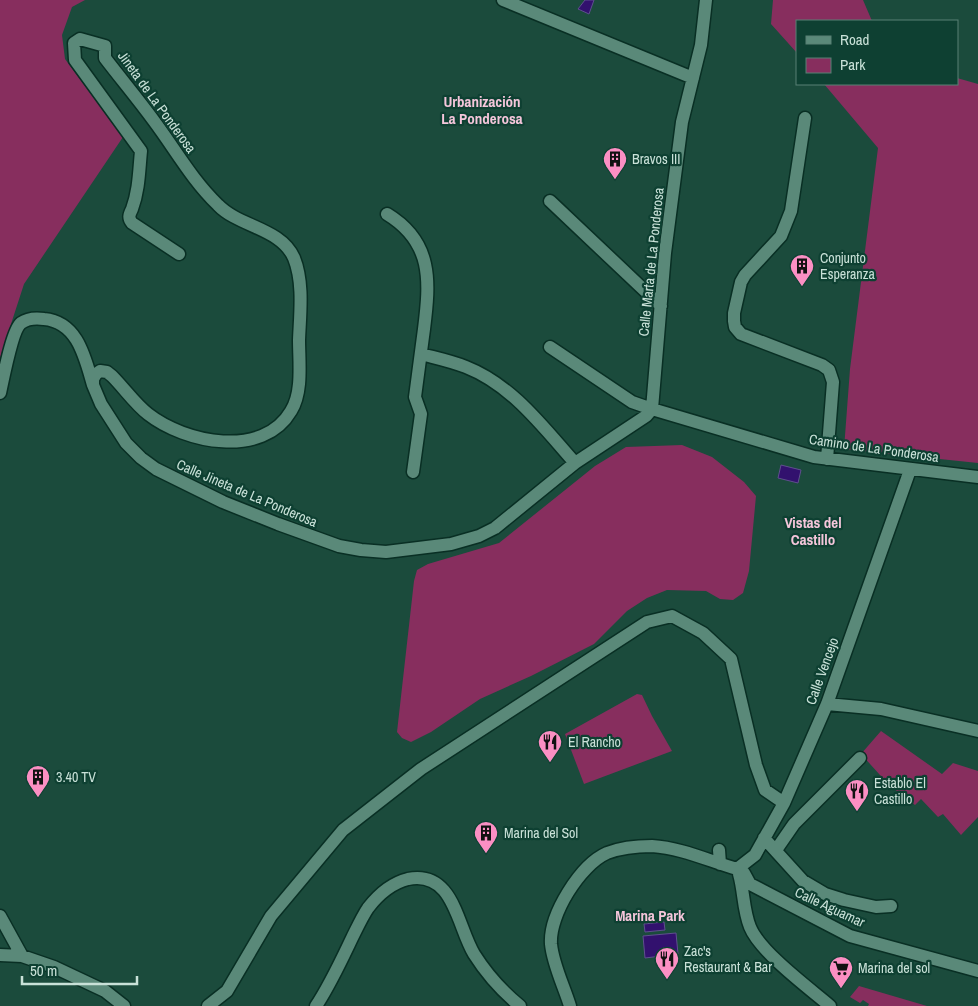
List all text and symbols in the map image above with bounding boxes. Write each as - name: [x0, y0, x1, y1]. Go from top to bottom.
- legend: [796, 20, 958, 85]
- text: Road: [840, 29, 869, 50]
- street label: Jineta de La Ponderosa: [114, 47, 200, 157]
- text: Park: [840, 54, 866, 75]
- district label: Urbanización La Ponderosa: [441, 91, 523, 129]
- building icon: Bravos III: [602, 146, 628, 180]
- place label: Bravos III: [632, 150, 681, 168]
- street label: Calle Marta de La Ponderosa: [634, 186, 668, 337]
- place label: Conjunto Esperanza: [820, 249, 875, 283]
- building icon: Conjunto Esperanza: [789, 253, 815, 287]
- street label: Camino de La Ponderosa: [808, 430, 941, 466]
- street label: Calle Jineta de La Ponderosa: [174, 455, 321, 531]
- district label: Vistas del Castillo: [784, 512, 842, 550]
- street label: Calle Vencejo: [802, 635, 842, 707]
- restaurant icon: El Rancho: [537, 729, 563, 763]
- place label: El Rancho: [568, 733, 621, 751]
- building icon: 3.40 TV: [25, 764, 51, 798]
- place label: 3.40 TV: [56, 768, 96, 786]
- place label: Establo El Castillo: [874, 774, 926, 808]
- restaurant icon: Establo El Castillo: [844, 778, 870, 812]
- building icon: Marina del Sol: [473, 820, 499, 854]
- place label: Marina del Sol: [504, 824, 578, 842]
- street label: Calle Aguamar: [792, 883, 868, 931]
- district label: Marina Park: [615, 905, 685, 926]
- place label: Zac's Restaurant & Bar: [684, 942, 772, 976]
- restaurant icon: Zac's Restaurant & Bar: [654, 946, 680, 980]
- scale bar: [22, 954, 138, 986]
- supermarket icon: Marina del sol: [828, 955, 854, 989]
- place label: Marina del sol: [858, 959, 930, 977]
- text: 50 m: [30, 960, 57, 981]

